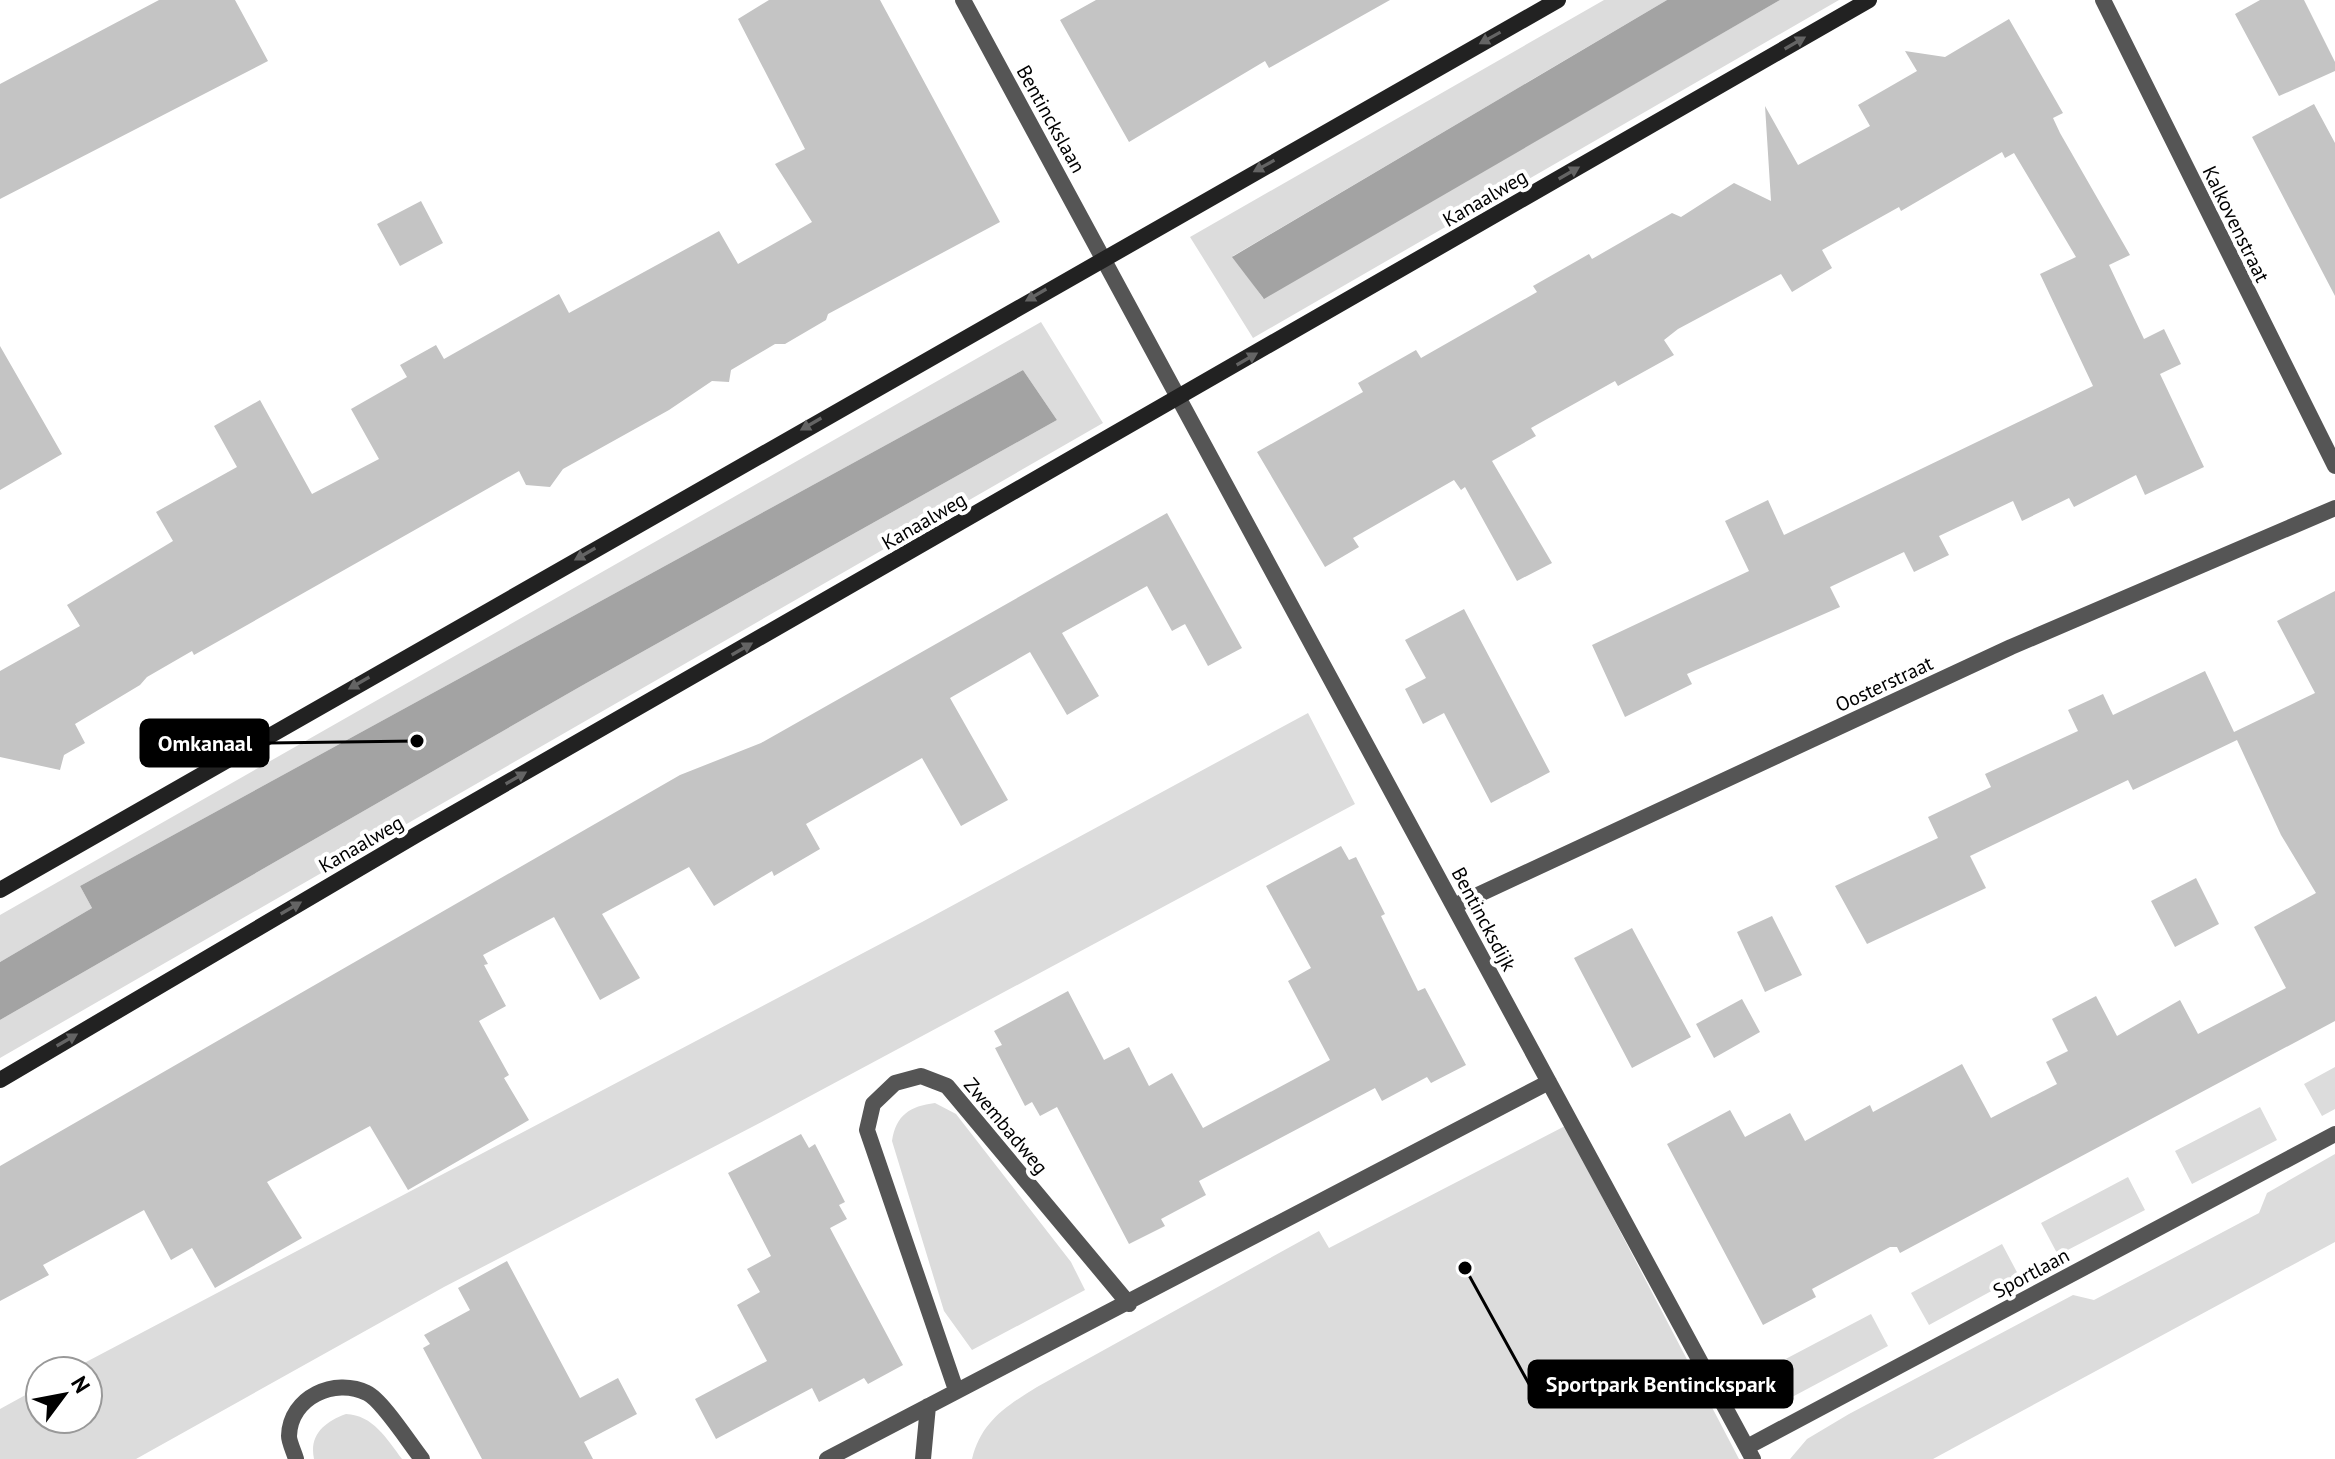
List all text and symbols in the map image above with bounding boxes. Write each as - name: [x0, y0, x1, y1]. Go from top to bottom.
- one-way arrow: [1479, 31, 1501, 45]
- one-way arrow: [1783, 36, 1806, 50]
- street label: Bentinckslaan: [1011, 60, 1091, 178]
- one-way arrow: [1252, 159, 1275, 173]
- street label: Kalkovenstraat: [2197, 162, 2275, 287]
- street label: Kanaalweg: [1438, 163, 1532, 233]
- one-way arrow: [1558, 166, 1580, 180]
- one-way arrow: [1025, 288, 1047, 302]
- one-way arrow: [1236, 352, 1258, 366]
- one-way arrow: [800, 417, 822, 431]
- street label: Kanaalweg: [877, 486, 971, 556]
- one-way arrow: [574, 547, 596, 561]
- one-way arrow: [730, 642, 753, 655]
- street label: Oosterstraat: [1831, 650, 1937, 718]
- one-way arrow: [348, 676, 371, 690]
- callout: Omkanaal: [141, 720, 268, 766]
- text: Omkanaal: [158, 729, 253, 757]
- one-way arrow: [505, 771, 527, 785]
- street label: Kanaalweg: [314, 809, 408, 879]
- street label: Bentincksdijk: [1446, 863, 1522, 976]
- one-way arrow: [280, 902, 302, 916]
- one-way arrow: [56, 1033, 78, 1047]
- street label: Zwembadweg: [958, 1073, 1054, 1179]
- street label: Sportlaan: [1988, 1242, 2074, 1304]
- north arrow: [24, 1355, 104, 1435]
- callout: Sportpark Bentinckspark: [1529, 1361, 1792, 1407]
- text: Sportpark Bentinckspark: [1546, 1370, 1776, 1398]
- text: N: [65, 1371, 97, 1398]

